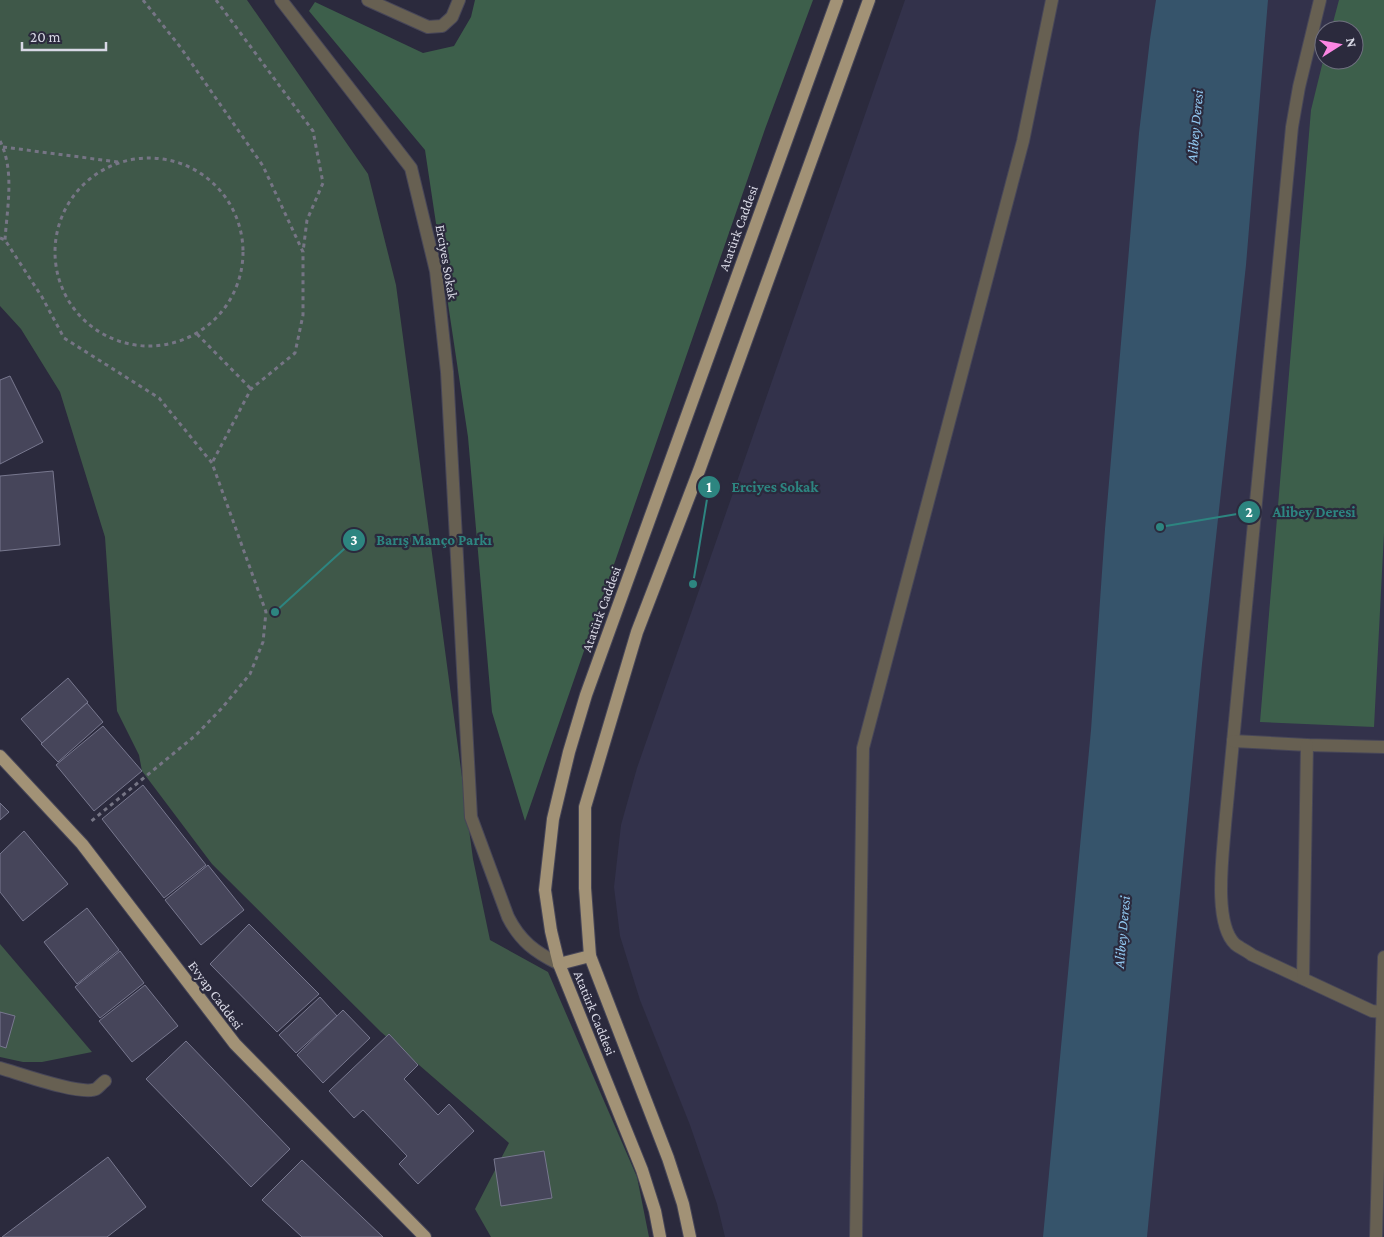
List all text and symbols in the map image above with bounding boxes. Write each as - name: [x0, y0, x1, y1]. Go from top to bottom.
- scale bar: [22, 20, 106, 52]
- north arrow: [1314, 20, 1364, 70]
- text: 20 m: [30, 29, 61, 45]
- text: N: [1343, 36, 1361, 49]
- water label: Alibey Deresi: [1184, 88, 1207, 164]
- street label: Atatürk Caddesi: [715, 183, 761, 273]
- street label: Erciyes Sokak: [433, 223, 461, 301]
- callout: Erciyes Sokak: [697, 472, 829, 502]
- text: 1: [706, 479, 712, 495]
- text: Erciyes Sokak: [731, 479, 819, 495]
- callout: Alibey Deresi: [1237, 497, 1365, 527]
- text: 2: [1245, 504, 1253, 520]
- text: Alibey Deresi: [1271, 504, 1356, 520]
- callout: Barış Manço Parkı: [341, 525, 502, 555]
- text: 3: [350, 532, 358, 548]
- text: Barış Manço Parkı: [376, 532, 492, 548]
- street label: Atatürk Caddesi: [578, 564, 624, 654]
- water label: Alibey Deresi: [1111, 894, 1134, 970]
- street label: Evyap Caddesi: [185, 958, 247, 1033]
- street label: Atatürk Caddesi: [571, 968, 619, 1058]

